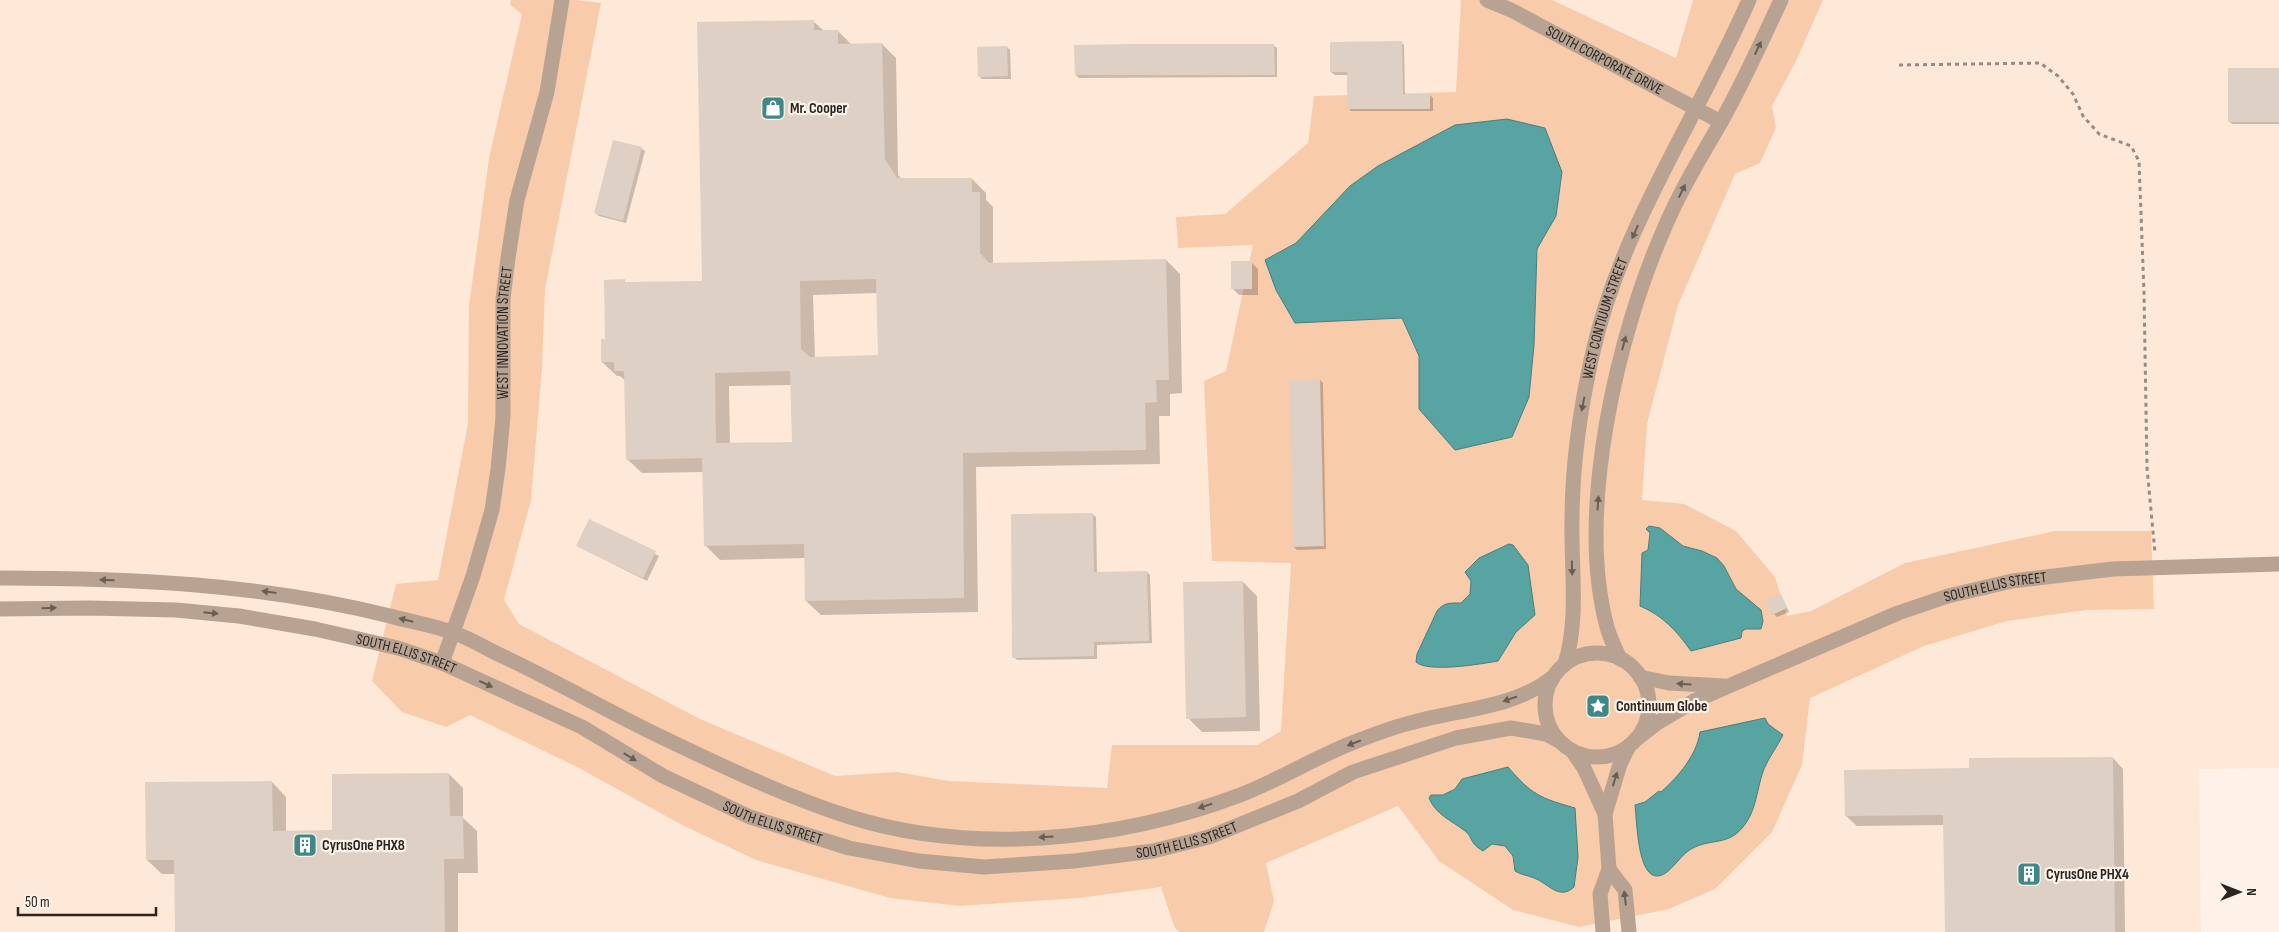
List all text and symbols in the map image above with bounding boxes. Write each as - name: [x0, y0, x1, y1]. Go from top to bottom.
- street label: SOUTH CORPORATE DRIVE: [1542, 21, 1666, 99]
- one-way arrow: [1755, 41, 1763, 55]
- shop icon: Mr. Cooper: [760, 95, 786, 121]
- place label: Mr. Cooper: [790, 99, 848, 118]
- one-way arrow: [1678, 184, 1686, 199]
- one-way arrow: [1631, 225, 1639, 239]
- street label: WEST CONTIUUM STREET: [1578, 255, 1632, 381]
- street label: WEST INNOVATION STREET: [494, 265, 517, 399]
- one-way arrow: [1620, 336, 1628, 351]
- one-way arrow: [1579, 396, 1587, 411]
- one-way arrow: [1595, 495, 1603, 511]
- one-way arrow: [1568, 561, 1576, 577]
- street label: SOUTH ELLIS STREET: [1941, 568, 2048, 607]
- one-way arrow: [99, 576, 115, 584]
- one-way arrow: [261, 588, 277, 596]
- one-way arrow: [41, 604, 57, 612]
- one-way arrow: [203, 610, 219, 618]
- one-way arrow: [398, 616, 413, 624]
- street label: SOUTH ELLIS STREET: [354, 630, 459, 678]
- one-way arrow: [1675, 679, 1691, 687]
- one-way arrow: [479, 680, 493, 688]
- place icon: Continuum Globe: [1585, 693, 1611, 719]
- one-way arrow: [1502, 695, 1517, 703]
- place label: Continuum Globe: [1616, 697, 1707, 716]
- one-way arrow: [1346, 739, 1361, 747]
- one-way arrow: [624, 752, 637, 761]
- one-way arrow: [1611, 771, 1619, 786]
- street label: SOUTH ELLIS STREET: [720, 796, 825, 849]
- one-way arrow: [1197, 803, 1212, 810]
- street label: SOUTH ELLIS STREET: [1135, 818, 1240, 863]
- building icon: CyrusOne PHX8: [292, 832, 318, 858]
- one-way arrow: [1037, 834, 1053, 842]
- place label: CyrusOne PHX8: [322, 836, 405, 855]
- building icon: CyrusOne PHX4: [2016, 861, 2042, 887]
- place label: CyrusOne PHX4: [2046, 865, 2129, 884]
- north arrow: [2214, 867, 2264, 917]
- scale bar: [18, 884, 155, 916]
- text: N: [2243, 888, 2260, 896]
- one-way arrow: [1621, 889, 1629, 905]
- text: 50 m: [25, 893, 50, 912]

